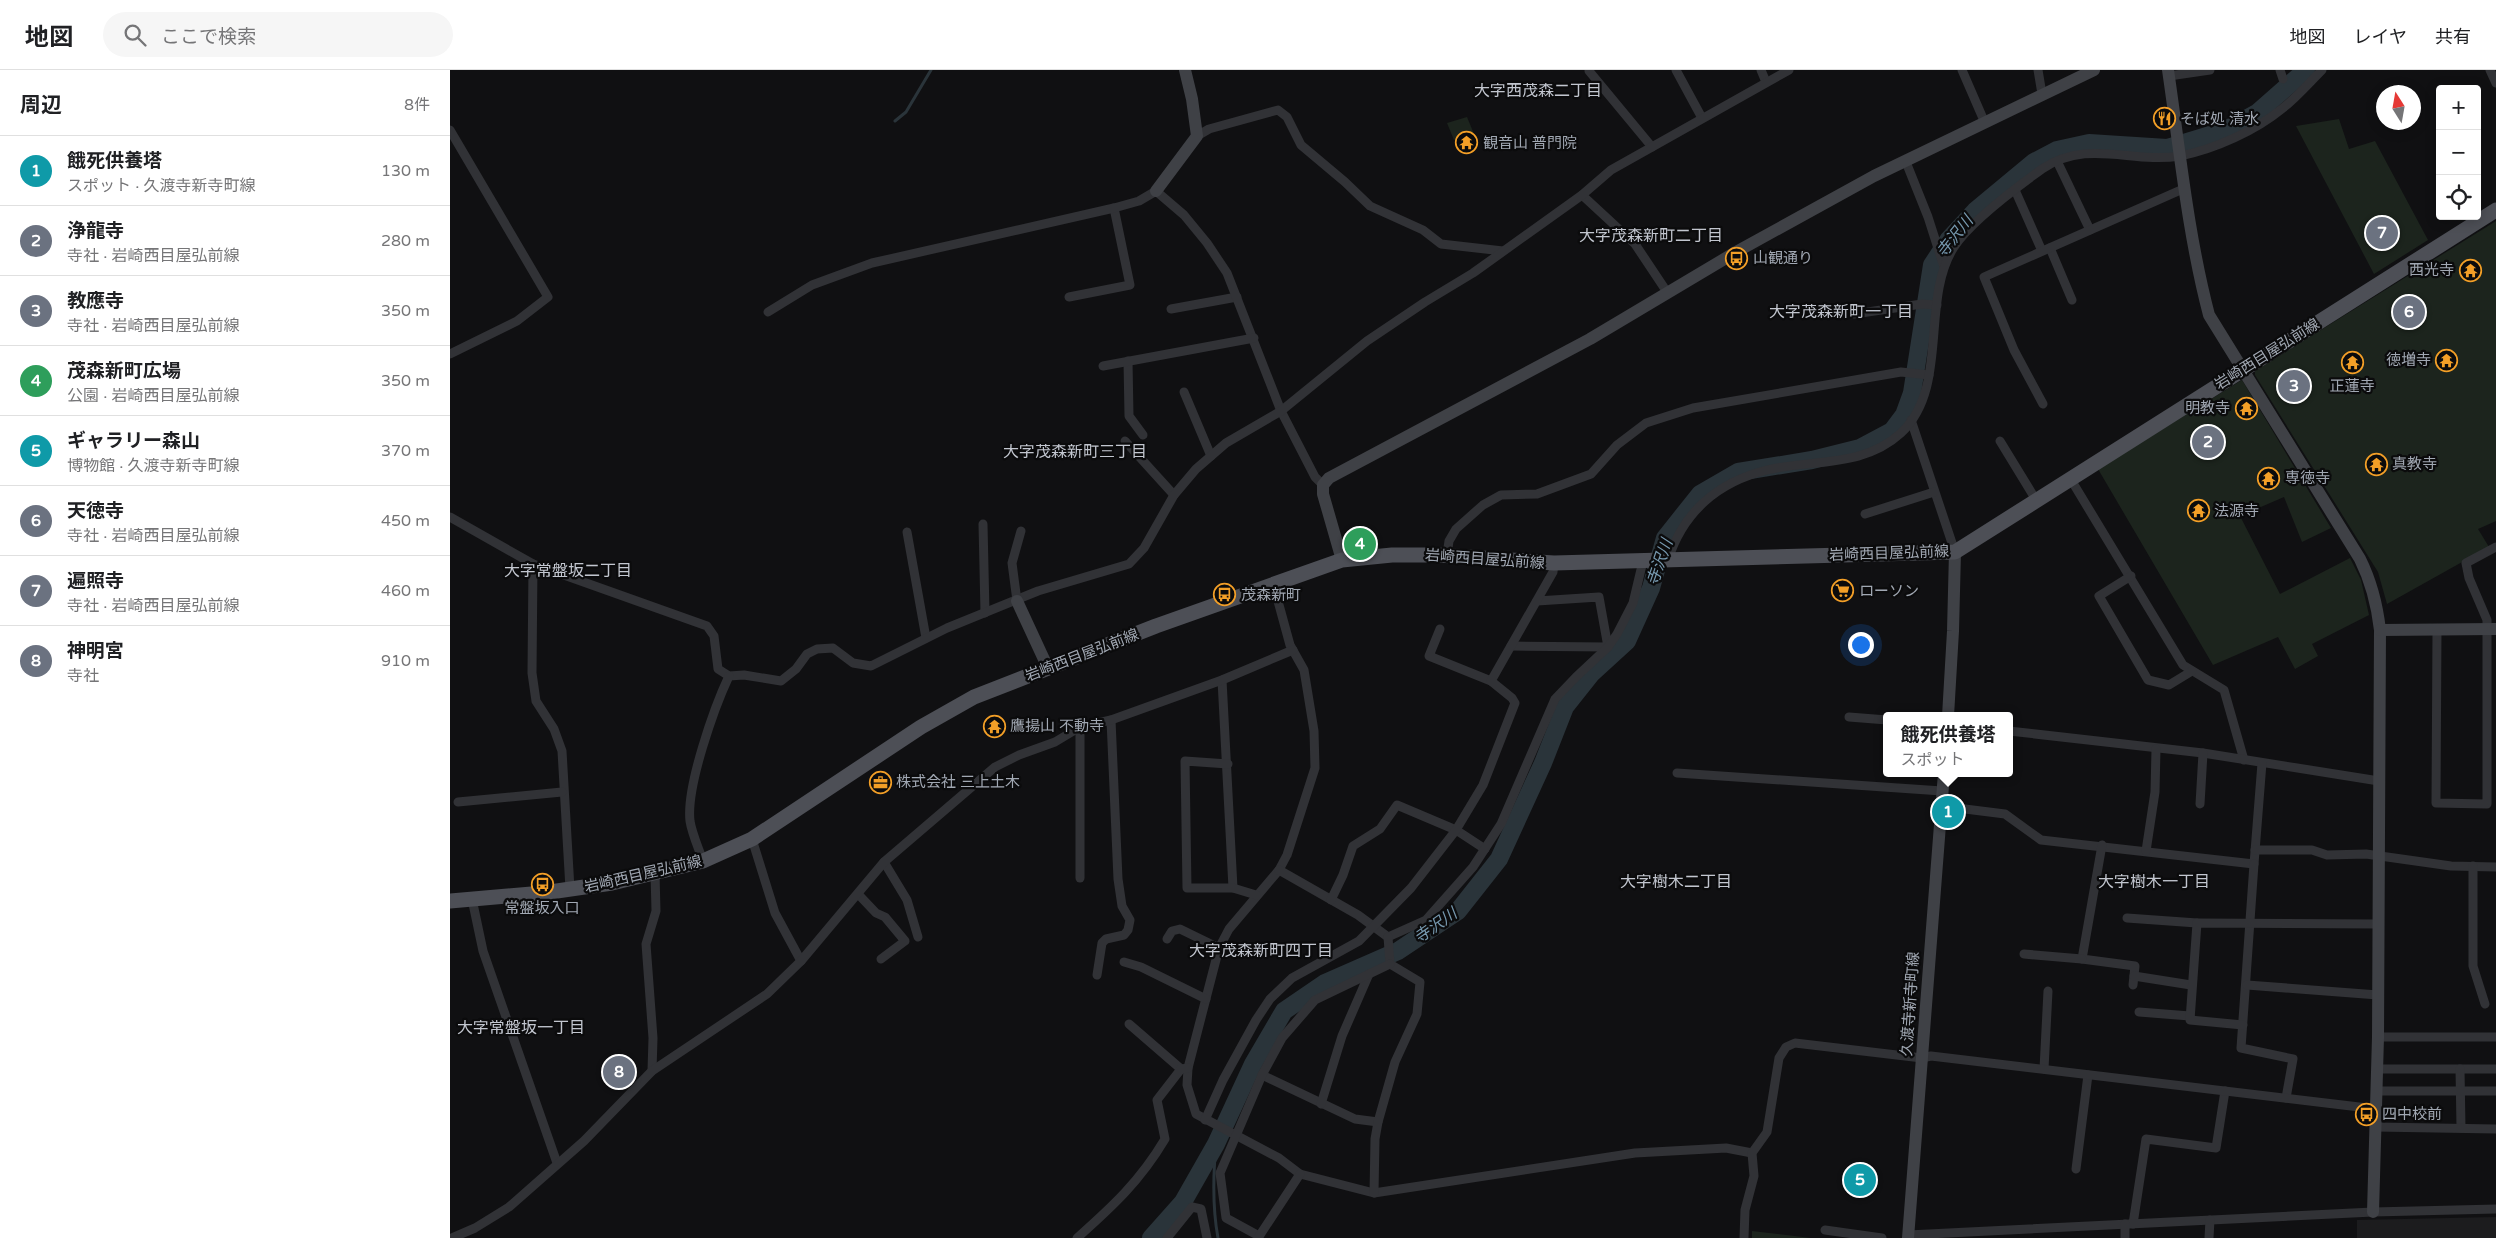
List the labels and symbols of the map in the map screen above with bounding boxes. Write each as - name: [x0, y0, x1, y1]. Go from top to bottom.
- district label: 大字西茂森二丁目: [1474, 81, 1602, 101]
- north arrow: [2376, 85, 2421, 130]
- restaurant icon: そば処 清水: [2152, 107, 2176, 131]
- place label: そば処 清水: [2180, 110, 2259, 128]
- temple icon: 観音山 普門院: [1455, 131, 1479, 155]
- place label: 観音山 普門院: [1483, 134, 1577, 152]
- water label: 寺沢川: [1932, 210, 1979, 262]
- pin: 7: [2366, 214, 2398, 252]
- district label: 大字茂森新町二丁目: [1579, 226, 1723, 246]
- bus stop icon: 山観通り: [1725, 246, 1749, 270]
- place label: 山観通り: [1753, 249, 1813, 267]
- temple icon: 西光寺: [2458, 258, 2482, 282]
- place label: 西光寺: [2409, 261, 2454, 279]
- pin: 6: [2393, 293, 2425, 331]
- district label: 大字茂森新町一丁目: [1769, 302, 1913, 322]
- street label: 岩崎西目屋弘前線: [2211, 315, 2323, 393]
- temple icon: 徳増寺: [2435, 348, 2459, 372]
- temple icon: 正蓮寺: [2340, 351, 2364, 375]
- place label: 徳増寺: [2386, 351, 2431, 369]
- pin: 3: [2278, 367, 2310, 405]
- place label: 正蓮寺: [2329, 377, 2375, 395]
- temple icon: 明教寺: [2234, 396, 2258, 420]
- place label: 明教寺: [2185, 399, 2230, 417]
- pin: 2: [2192, 423, 2224, 461]
- district label: 大字茂森新町三丁目: [1003, 442, 1147, 462]
- temple icon: 真教寺: [2364, 452, 2388, 476]
- place label: 真教寺: [2392, 455, 2437, 473]
- temple icon: 専徳寺: [2257, 466, 2281, 490]
- place label: 専徳寺: [2285, 469, 2330, 487]
- temple icon: 法源寺: [2186, 499, 2210, 523]
- place label: 法源寺: [2214, 502, 2259, 520]
- pin: 4: [1344, 525, 1376, 563]
- water label: 寺沢川: [1643, 534, 1678, 588]
- street label: 岩崎西目屋弘前線: [1829, 542, 1949, 564]
- street label: 岩崎西目屋弘前線: [1425, 546, 1545, 572]
- district label: 大字常盤坂二丁目: [504, 561, 632, 581]
- supermarket icon: ローソン: [1831, 579, 1855, 603]
- place label: ローソン: [1859, 582, 1919, 600]
- bus stop icon: 茂森新町: [1213, 583, 1237, 607]
- place label: 茂森新町: [1241, 586, 1301, 604]
- street label: 岩崎西目屋弘前線: [1023, 625, 1141, 685]
- your location: [1848, 632, 1874, 658]
- temple icon: 鷹揚山 不動寺: [982, 714, 1006, 738]
- place label: 鷹揚山 不動寺: [1010, 717, 1104, 735]
- office icon: 株式会社 三上土木: [868, 770, 892, 794]
- place label: 株式会社 三上土木: [896, 773, 1020, 791]
- pin: 1: [1932, 793, 1964, 831]
- street label: 岩崎西目屋弘前線: [583, 852, 703, 896]
- district label: 大字樹木二丁目: [1620, 872, 1732, 892]
- district label: 大字樹木一丁目: [2098, 872, 2210, 892]
- bus stop icon: 常盤坂入口: [530, 873, 554, 897]
- place label: 常盤坂入口: [504, 899, 580, 917]
- water label: 寺沢川: [1410, 903, 1463, 948]
- district label: 大字茂森新町四丁目: [1189, 941, 1333, 961]
- street label: 久渡寺新寺町線: [1897, 951, 1923, 1057]
- district label: 大字常盤坂一丁目: [457, 1018, 585, 1038]
- pin: 8: [603, 1053, 635, 1091]
- bus stop icon: 四中校前: [2354, 1102, 2378, 1126]
- place label: 四中校前: [2382, 1105, 2442, 1123]
- pin: 5: [1844, 1161, 1876, 1199]

